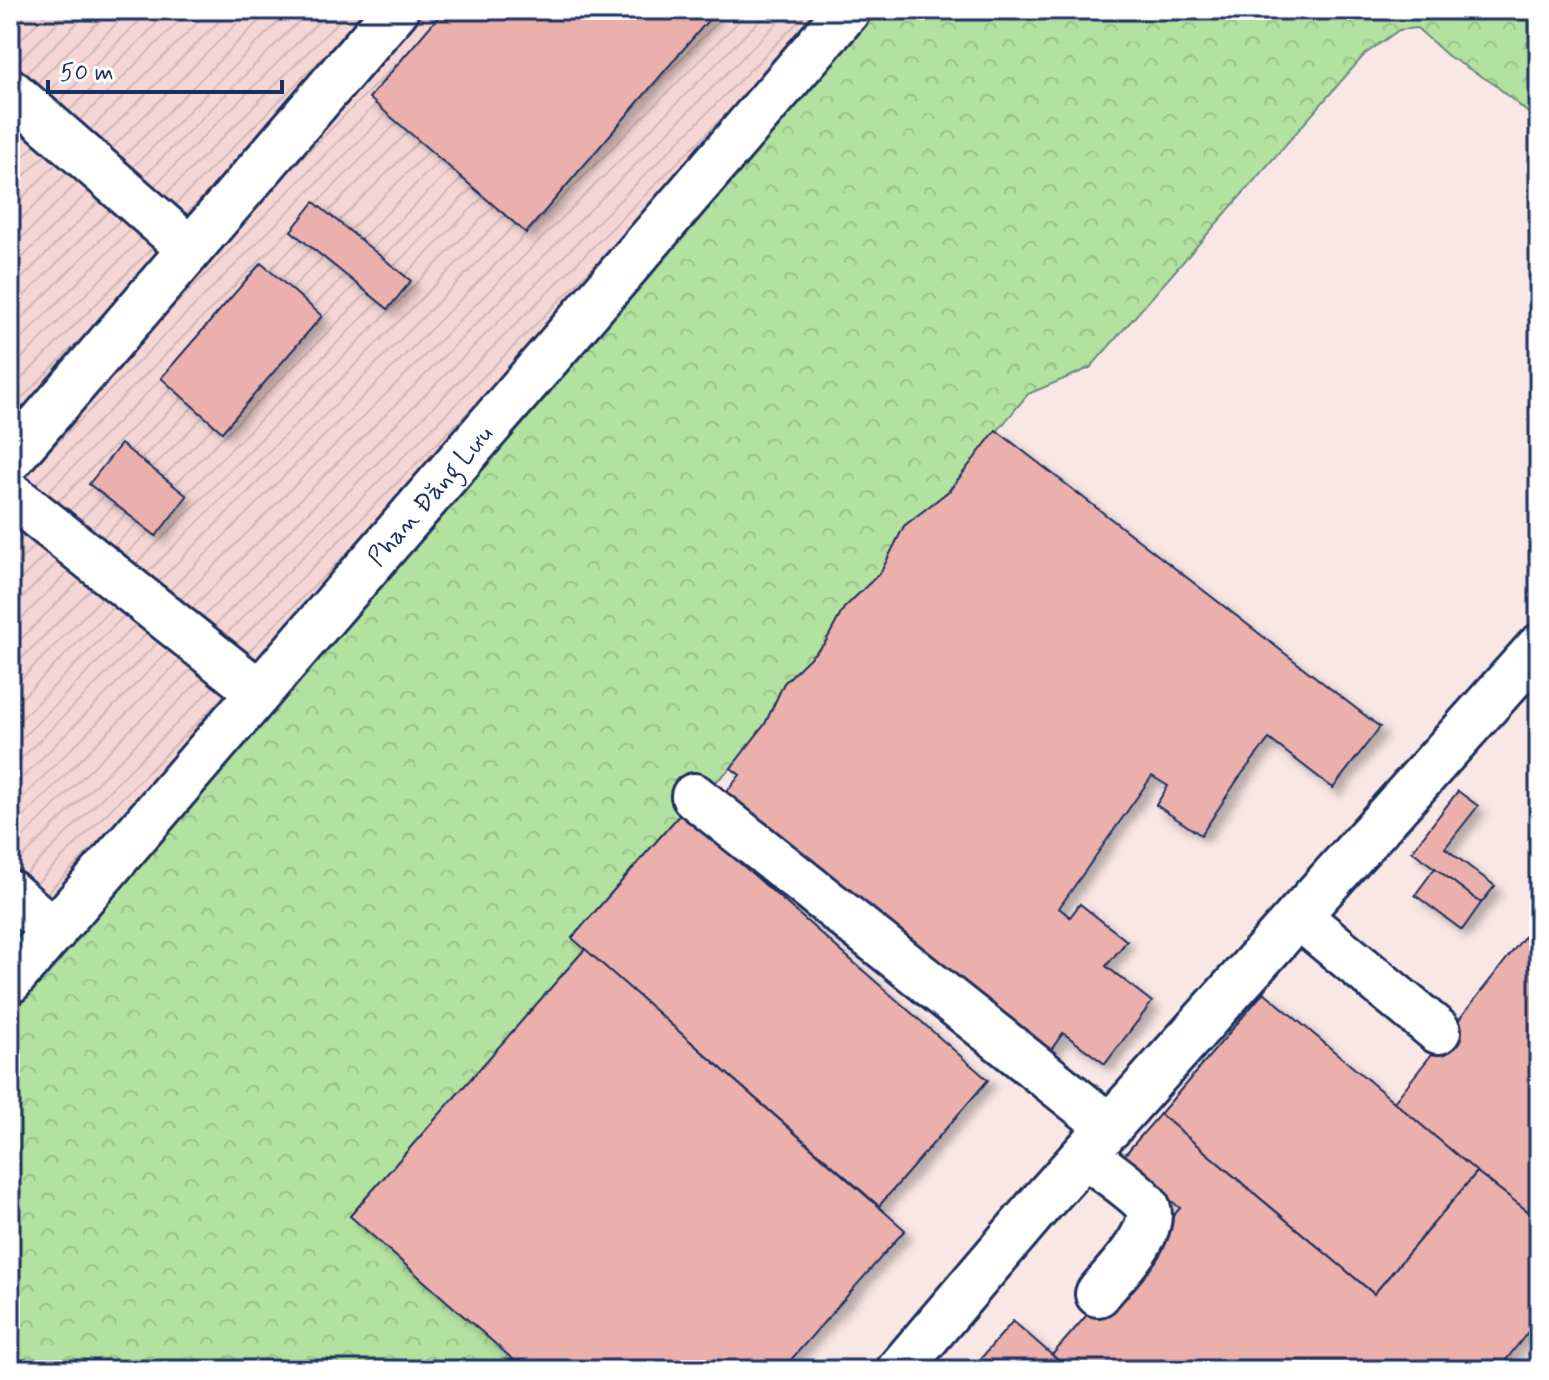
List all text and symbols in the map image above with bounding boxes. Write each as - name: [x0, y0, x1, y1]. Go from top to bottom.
- scale bar: [48, 44, 282, 94]
- text: 50 m: [60, 58, 114, 89]
- street label: Phan Đăng Lưu: [361, 419, 501, 574]

